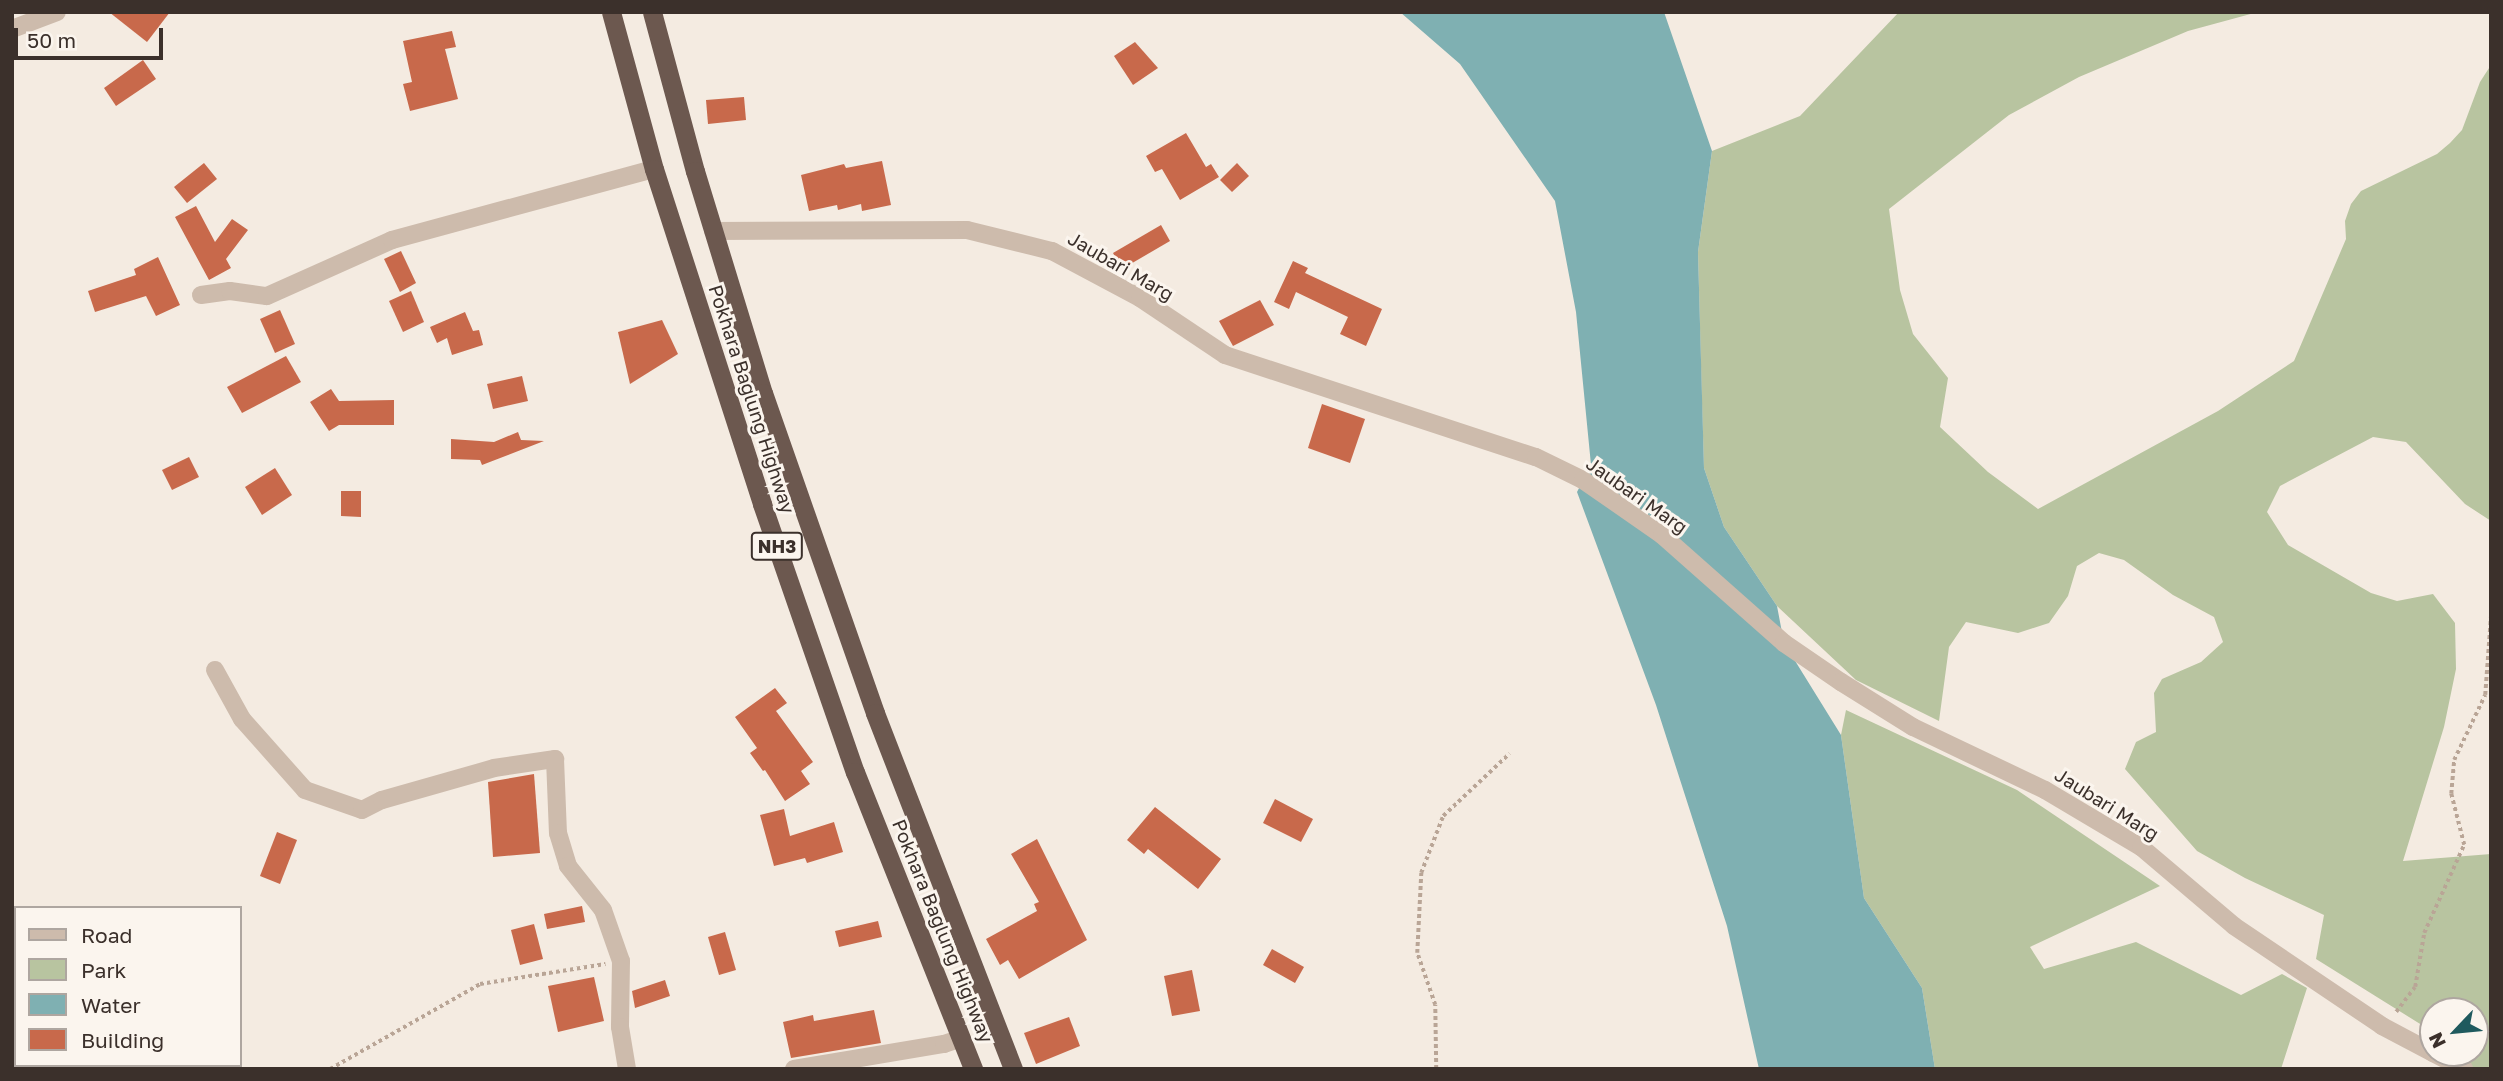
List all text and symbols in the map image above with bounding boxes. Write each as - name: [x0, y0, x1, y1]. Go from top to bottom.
- scale bar: [18, 14, 166, 58]
- text: 50 m: [27, 27, 76, 53]
- street label: Jaubari Marg: [1064, 227, 1178, 305]
- street label: Pokhara Baglung Highway: [704, 282, 800, 516]
- street label: Jaubari Marg: [1582, 452, 1692, 538]
- road number: NH3: [751, 532, 803, 560]
- street label: Jaubari Marg: [2051, 763, 2163, 845]
- street label: Pokhara Baglung Highway: [888, 816, 998, 1046]
- legend: [14, 906, 242, 1067]
- text: Road: [81, 922, 132, 948]
- text: Park: [81, 957, 126, 983]
- text: Water: [81, 992, 141, 1018]
- north arrow: [2419, 997, 2489, 1067]
- text: Building: [81, 1027, 164, 1053]
- text: N: [2423, 1029, 2450, 1052]

